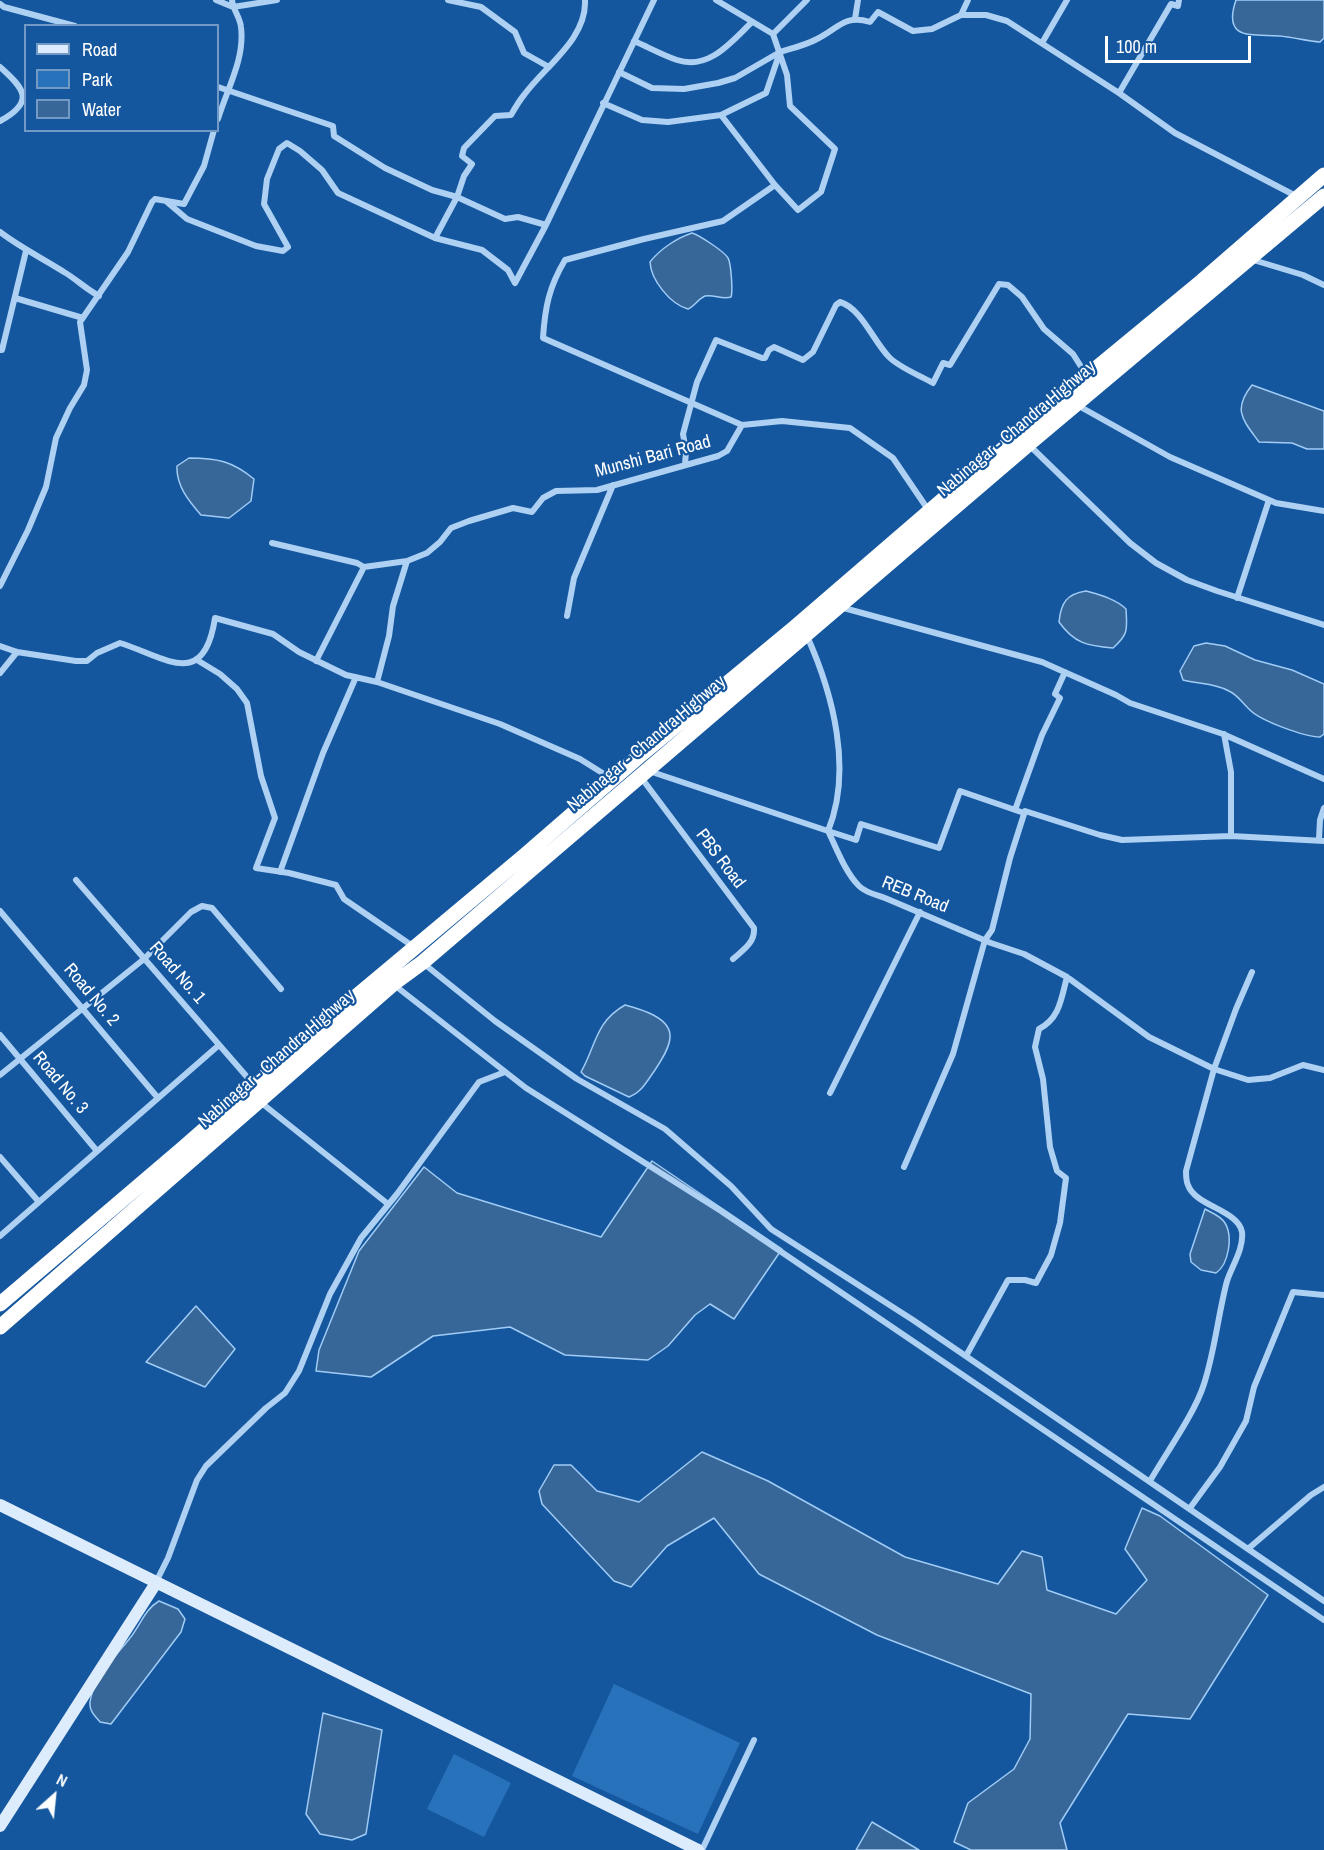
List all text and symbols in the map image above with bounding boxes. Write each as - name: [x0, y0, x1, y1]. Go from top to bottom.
- legend: [24, 24, 219, 132]
- scale bar: [1108, 24, 1254, 62]
- text: 100 m: [1116, 34, 1157, 59]
- text: Road: [82, 37, 117, 62]
- text: Park: [82, 67, 112, 92]
- text: Water: [82, 97, 121, 122]
- street label: Nabinagar - Chandra Highway: [933, 356, 1101, 502]
- street label: Munshi Bari Road: [593, 431, 713, 483]
- street label: Nabinagar - Chandra Highway: [563, 671, 731, 817]
- street label: PBS Road: [691, 825, 749, 893]
- street label: REB Road: [879, 872, 951, 918]
- street label: Road No. 1: [144, 938, 210, 1008]
- street label: Road No. 2: [59, 959, 123, 1031]
- street label: Nabinagar - Chandra Highway: [194, 985, 360, 1133]
- street label: Road No. 3: [28, 1047, 92, 1119]
- north arrow: [24, 1766, 84, 1826]
- text: N: [53, 1768, 71, 1792]

